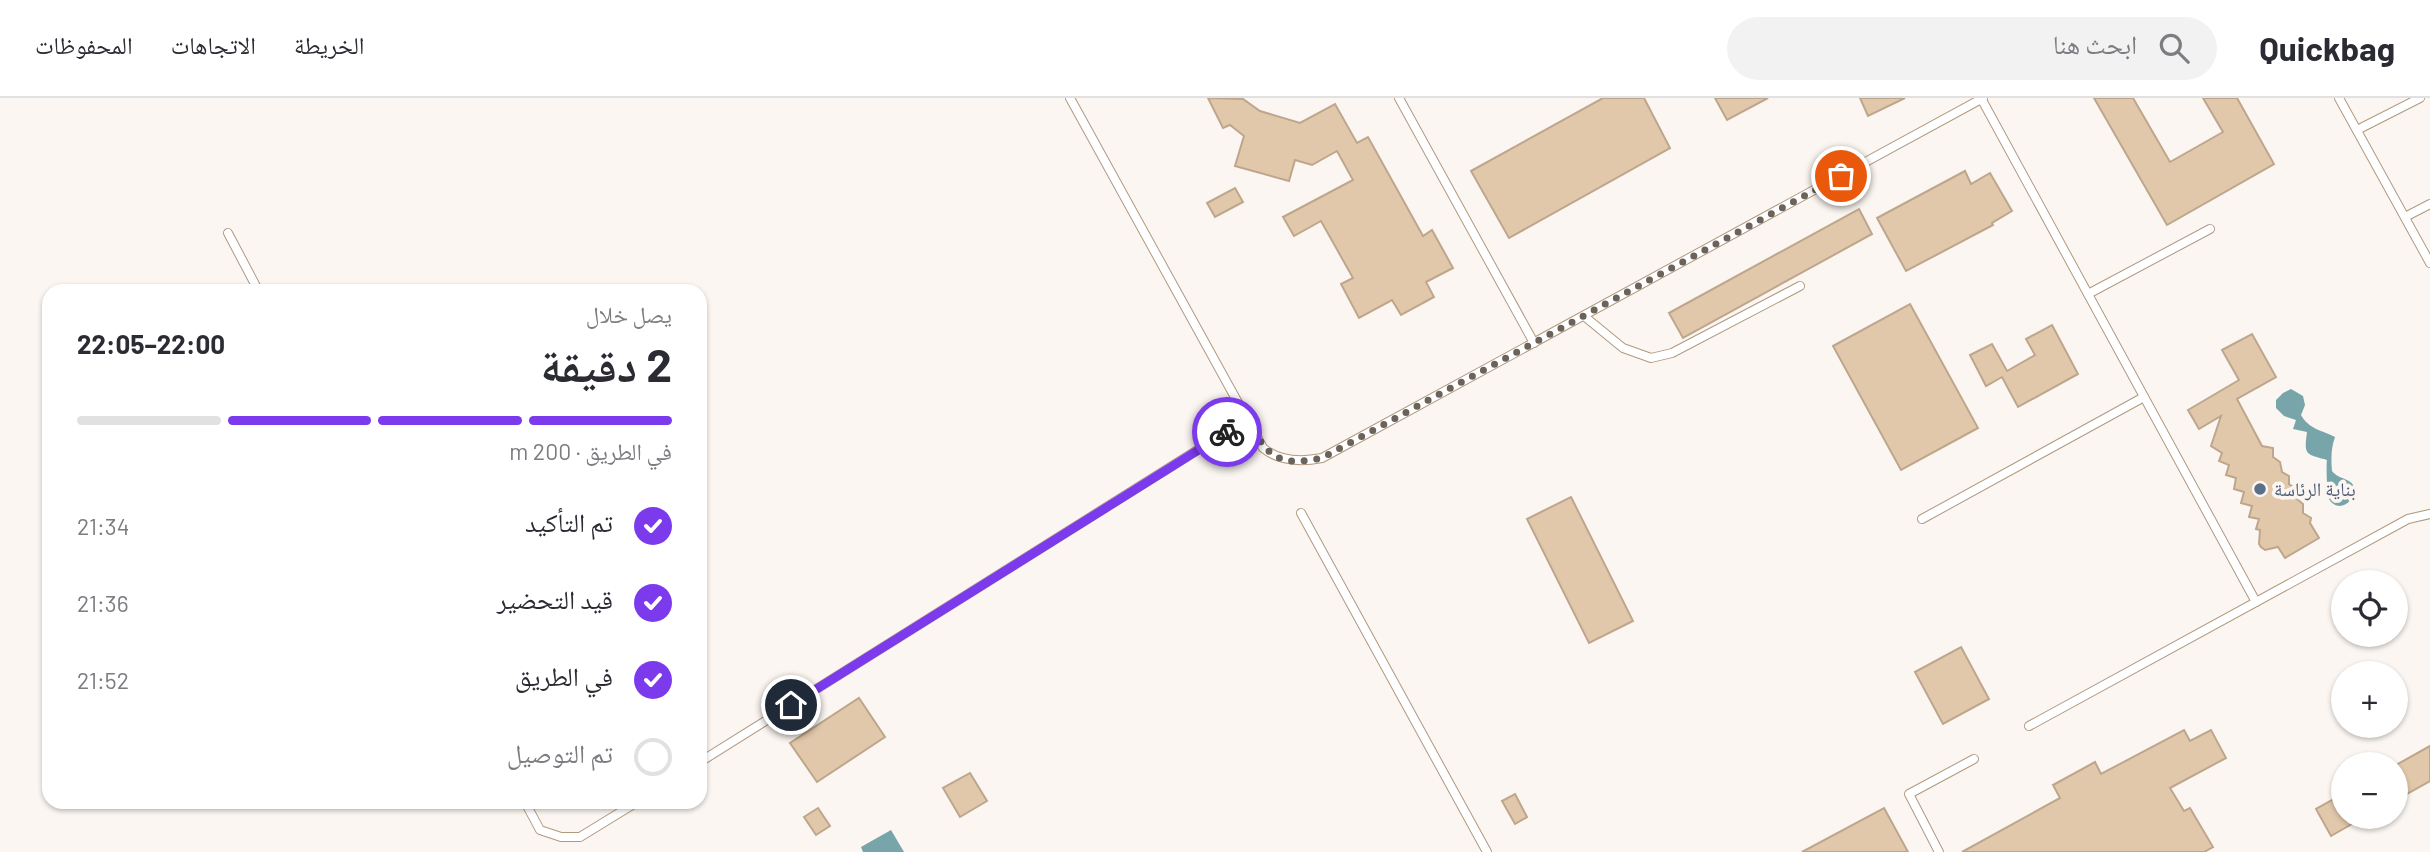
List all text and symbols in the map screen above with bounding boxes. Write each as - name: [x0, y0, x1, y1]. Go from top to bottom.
- search box: [1727, 17, 2217, 80]
- text: ابحث هنا: [2053, 28, 2137, 59]
- text: Quickbag: [2259, 28, 2395, 68]
- icon: search: [2155, 29, 2193, 67]
- text: المحفوظات: [35, 30, 133, 59]
- text: الاتجاهات: [171, 30, 256, 59]
- text: الخريطة: [294, 30, 365, 59]
- pin: [1811, 146, 1871, 206]
- icon: bag: [1822, 157, 1860, 195]
- text: يصل خلال: [586, 300, 672, 328]
- text: 22:00–22:05: [77, 328, 225, 359]
- text: 2 دقيقة: [540, 336, 672, 391]
- courier: [1192, 397, 1262, 467]
- icon: bike: [1208, 413, 1246, 451]
- text: في الطريق · 200 m: [509, 437, 672, 465]
- place label: بناية الرئاسة: [2274, 477, 2356, 501]
- marker: بناية الرئاسة: [2252, 481, 2268, 497]
- text: تم التأكيد: [525, 506, 613, 537]
- icon: check: [634, 507, 672, 545]
- text: 21:34: [77, 512, 129, 540]
- map controls: [2331, 570, 2408, 829]
- button: locate: [2331, 570, 2408, 647]
- text: قيد التحضير: [497, 583, 613, 614]
- icon: check: [634, 584, 672, 622]
- text: 21:36: [77, 589, 129, 617]
- text: في الطريق: [515, 660, 613, 691]
- icon: check: [634, 661, 672, 699]
- button: +: [2331, 661, 2408, 738]
- text: 21:52: [77, 666, 129, 694]
- pin: [761, 675, 821, 735]
- icon: home: [772, 686, 810, 724]
- text: تم التوصيل: [507, 737, 613, 768]
- button: −: [2331, 752, 2408, 829]

